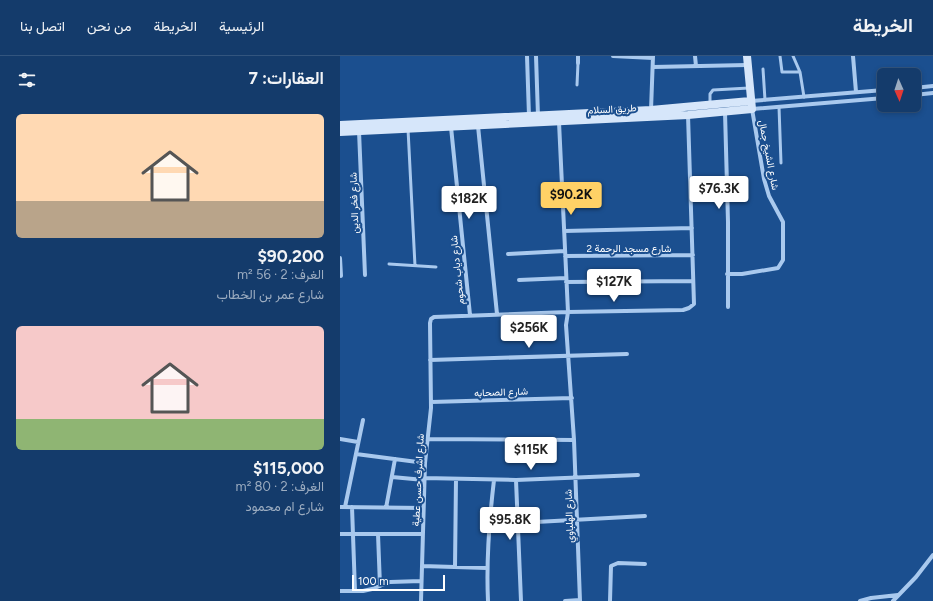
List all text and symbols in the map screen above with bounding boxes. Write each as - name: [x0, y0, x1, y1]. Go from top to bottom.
- text: الخريطة: [853, 14, 913, 37]
- text: اتصل بنا: [20, 18, 65, 35]
- text: من نحن: [87, 18, 132, 35]
- text: الخريطة: [154, 18, 197, 35]
- text: الرئيسية: [219, 18, 264, 35]
- text: العقارات: 7: [248, 68, 324, 88]
- north arrow: [877, 68, 921, 112]
- map controls: [877, 68, 921, 112]
- icon: filters: [16, 69, 38, 91]
- street label: طريق السلام: [587, 101, 637, 117]
- street label: شارع الشيخ جمال: [756, 119, 782, 191]
- icon: home: [134, 140, 206, 212]
- street label: شارع فخر الدين: [346, 172, 362, 234]
- pin: $76.3K: [686, 176, 752, 210]
- text: $76.3K: [698, 181, 740, 196]
- pin: $90.2K: [538, 182, 604, 216]
- pin: $182K: [441, 186, 497, 220]
- text: $90.2K: [550, 187, 592, 202]
- text: $182K: [451, 191, 487, 206]
- street label: شارع دياب شحوم: [447, 235, 467, 305]
- street label: شارع مسجد الرحمة 2: [587, 242, 672, 255]
- text: $90,200: [257, 246, 324, 266]
- text: الغرف: 2 · 56 m²: [237, 267, 324, 282]
- pin: $127K: [586, 269, 642, 303]
- text: $127K: [596, 274, 632, 289]
- text: شارع عمر بن الخطاب: [217, 287, 324, 302]
- pin: $256K: [501, 315, 557, 349]
- text: $256K: [510, 320, 548, 335]
- icon: home: [134, 352, 206, 424]
- street label: شارع الصحابه: [474, 385, 528, 399]
- street label: شارع اشرف حسن عطية: [409, 433, 427, 527]
- pin: $115K: [503, 437, 559, 471]
- text: $115K: [514, 442, 548, 457]
- text: $115,000: [253, 458, 324, 478]
- text: الغرف: 2 · 80 m²: [236, 479, 324, 494]
- street label: شارع الهلباوي: [562, 489, 578, 543]
- text: شارع ام محمود: [245, 499, 324, 514]
- pin: $95.8K: [477, 507, 543, 541]
- text: $95.8K: [489, 512, 531, 527]
- scale bar: [352, 573, 445, 592]
- text: 100 m: [358, 575, 389, 588]

